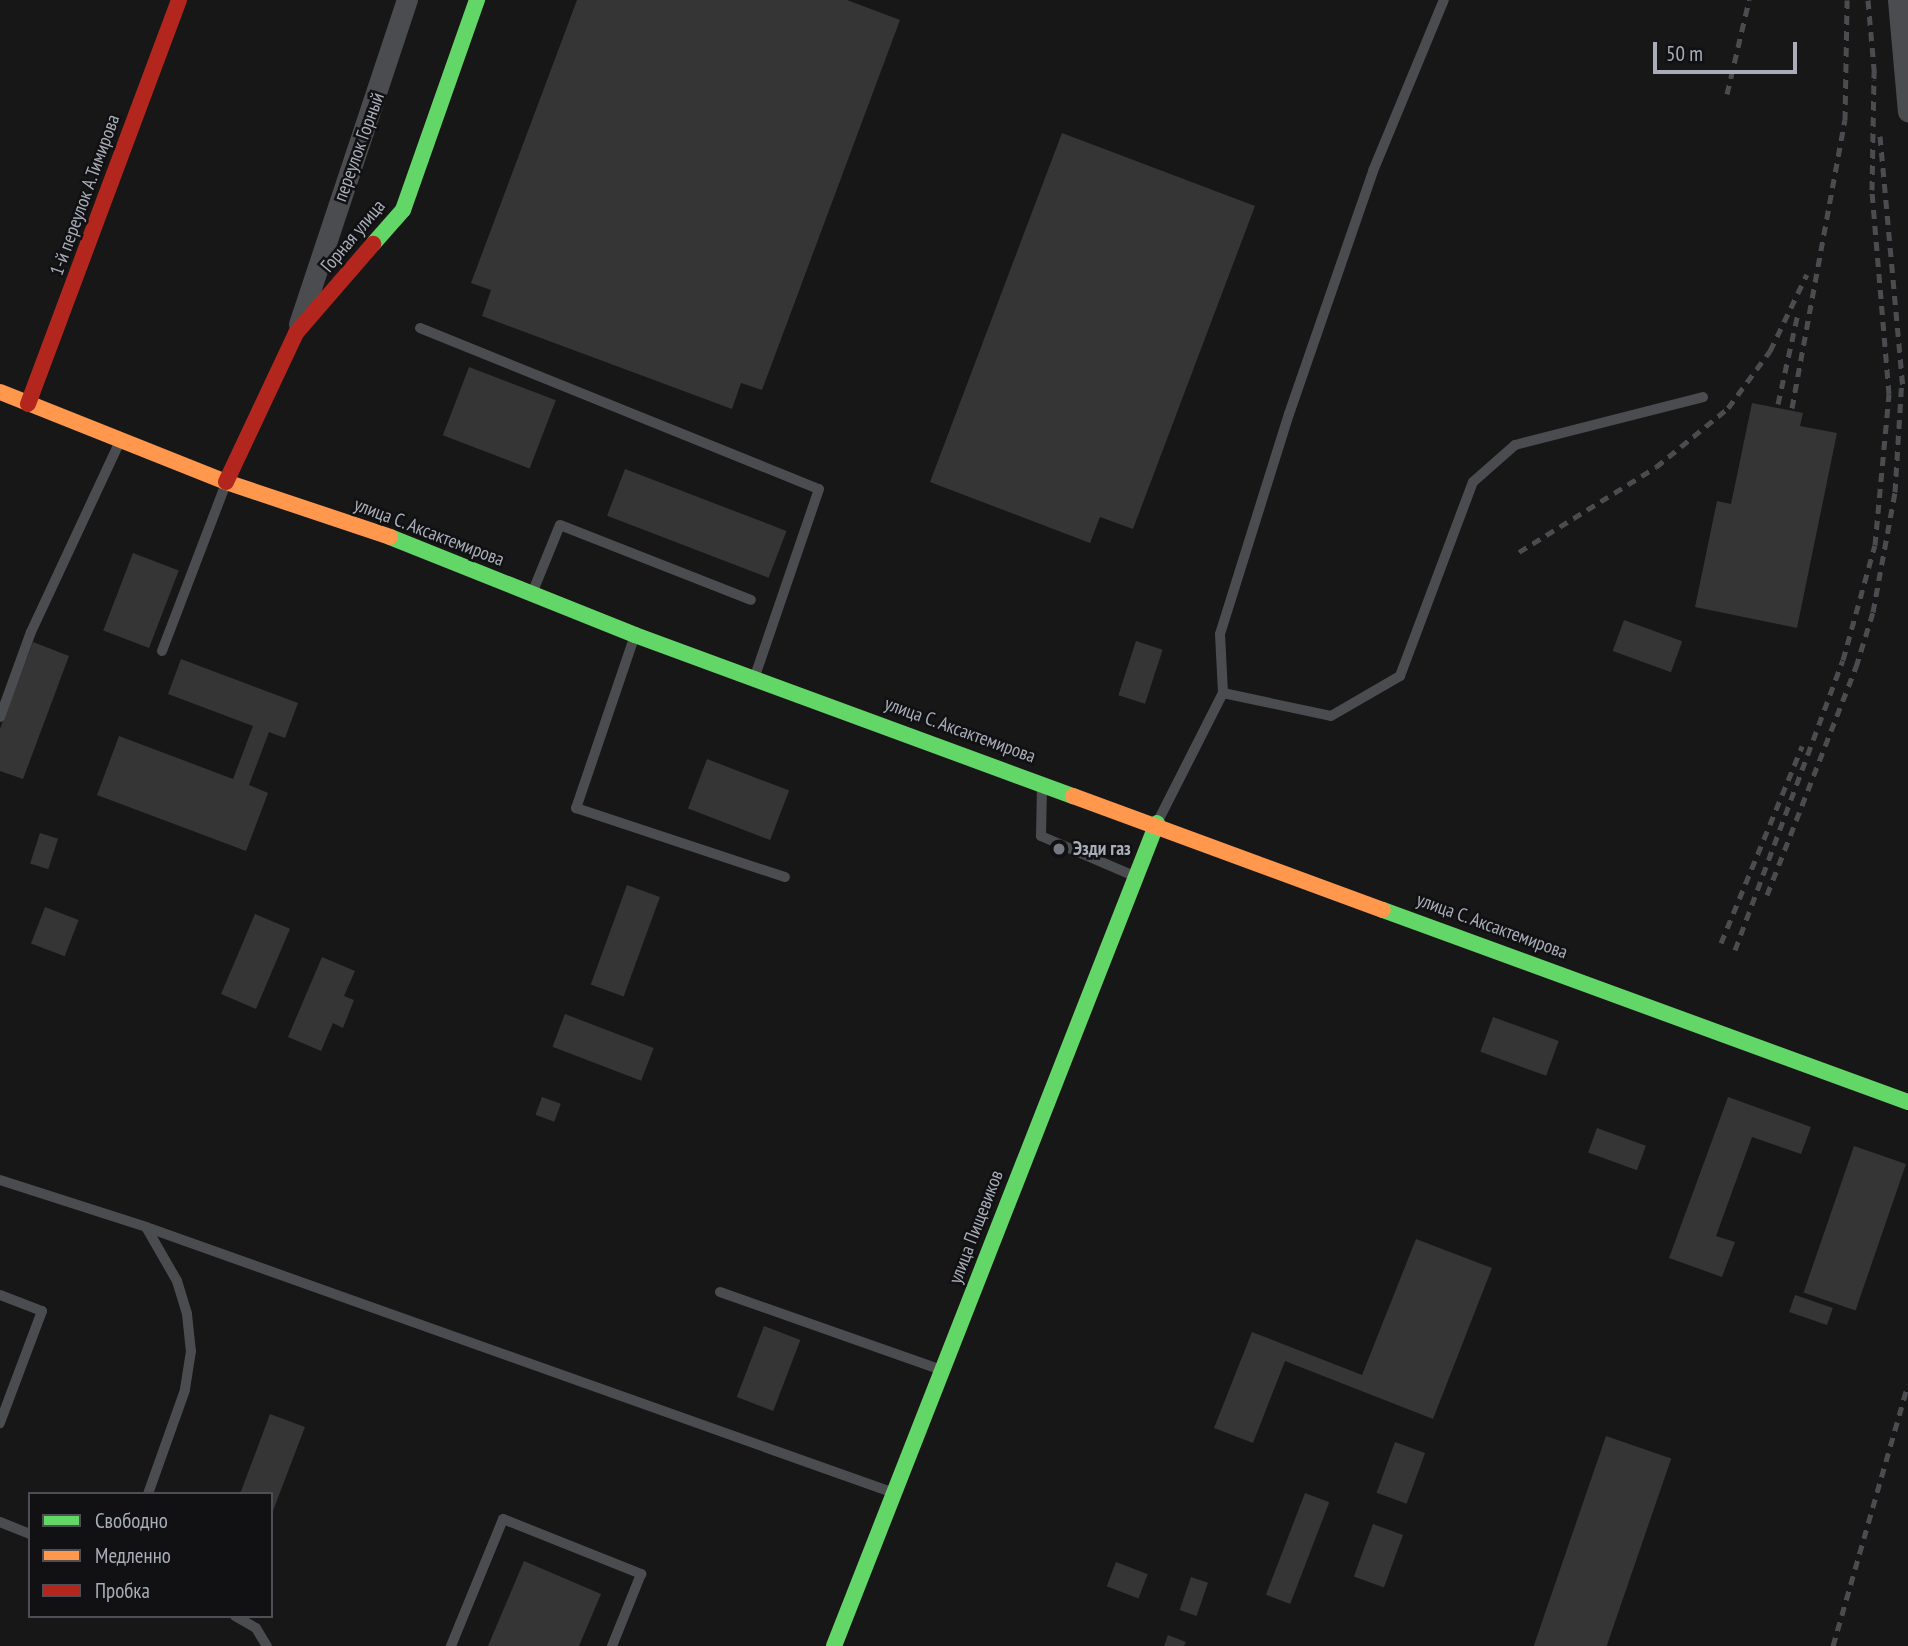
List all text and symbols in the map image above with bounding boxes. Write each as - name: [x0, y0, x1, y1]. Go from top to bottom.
- scale bar: [1656, 28, 1800, 72]
- text: 50 m: [1666, 40, 1703, 67]
- street label: переулок Горный: [329, 89, 389, 205]
- street label: 1-й переулок А.Тимирова: [45, 111, 125, 279]
- street label: Горная улица: [316, 195, 390, 277]
- street label: улица С. Аксактемирова: [350, 493, 508, 571]
- street label: улица С. Аксактемирова: [881, 692, 1039, 768]
- place label: Эзди газ: [1073, 838, 1131, 860]
- marker: Эзди газ: [1051, 841, 1067, 857]
- street label: улица С. Аксактемирова: [1413, 888, 1571, 964]
- street label: улица Пищевиков: [944, 1167, 1008, 1287]
- legend: [28, 1492, 273, 1618]
- text: Свободно: [95, 1507, 168, 1534]
- text: Медленно: [95, 1542, 171, 1569]
- text: Пробка: [95, 1577, 150, 1604]

